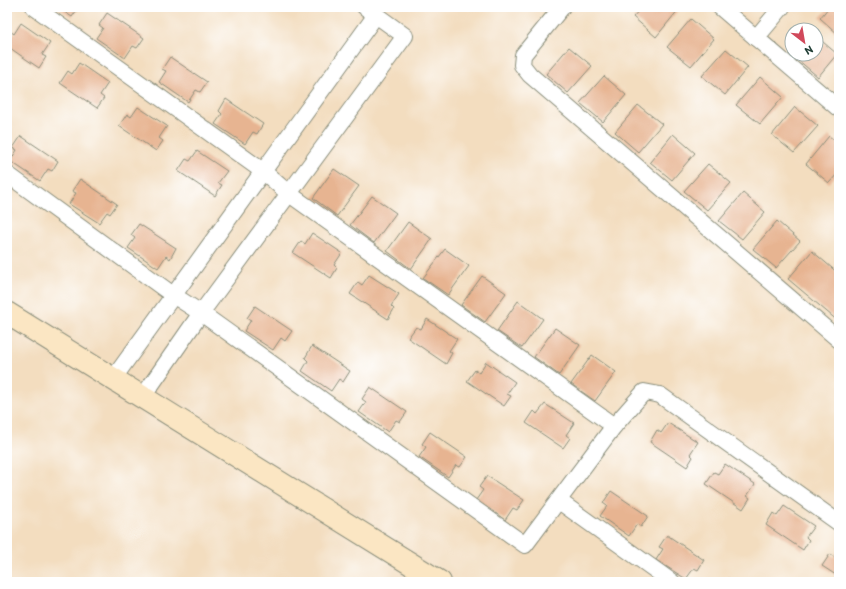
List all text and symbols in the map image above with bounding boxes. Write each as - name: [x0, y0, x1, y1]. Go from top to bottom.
- north arrow: [784, 22, 824, 62]
- text: N: [802, 43, 815, 58]

